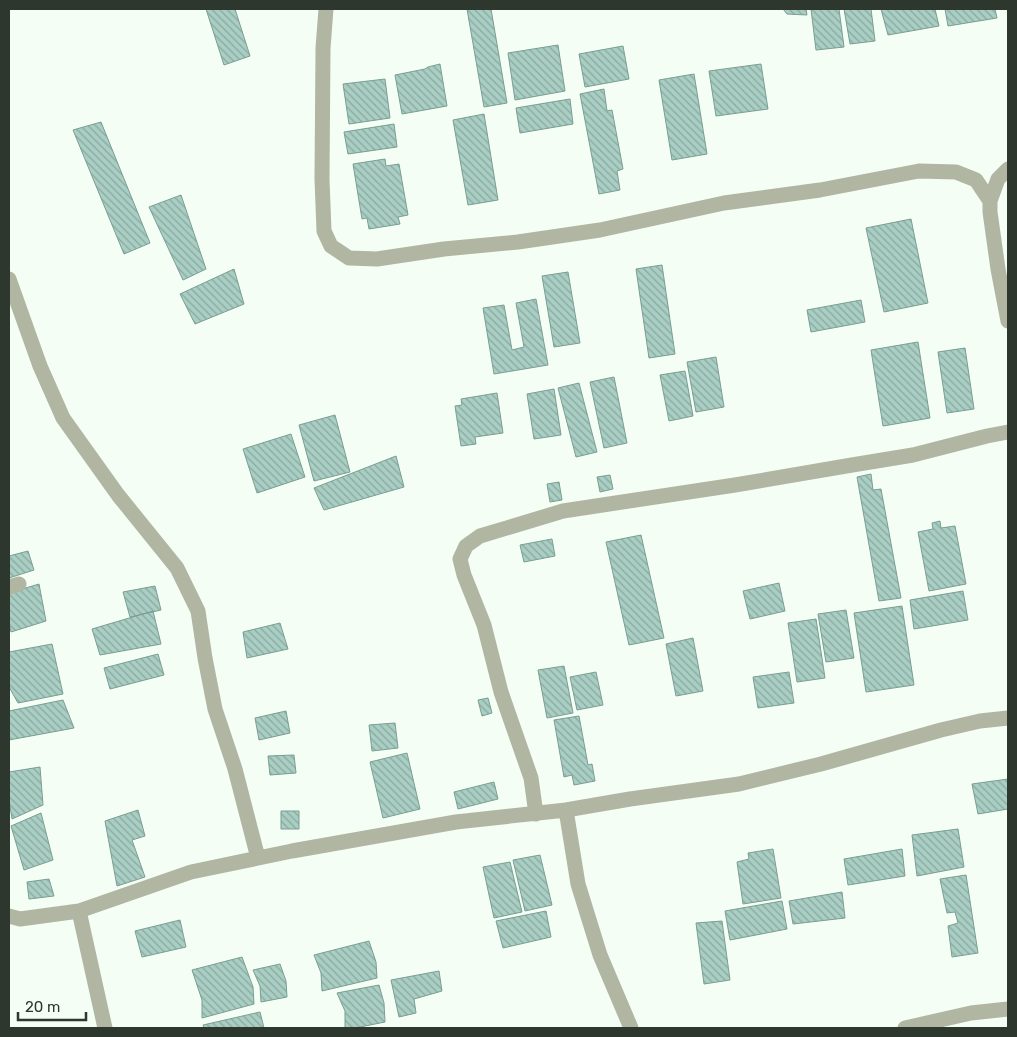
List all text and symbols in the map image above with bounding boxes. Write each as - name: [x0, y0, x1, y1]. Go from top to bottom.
- scale bar: [18, 990, 85, 1022]
- text: 20 m: [25, 998, 60, 1016]

